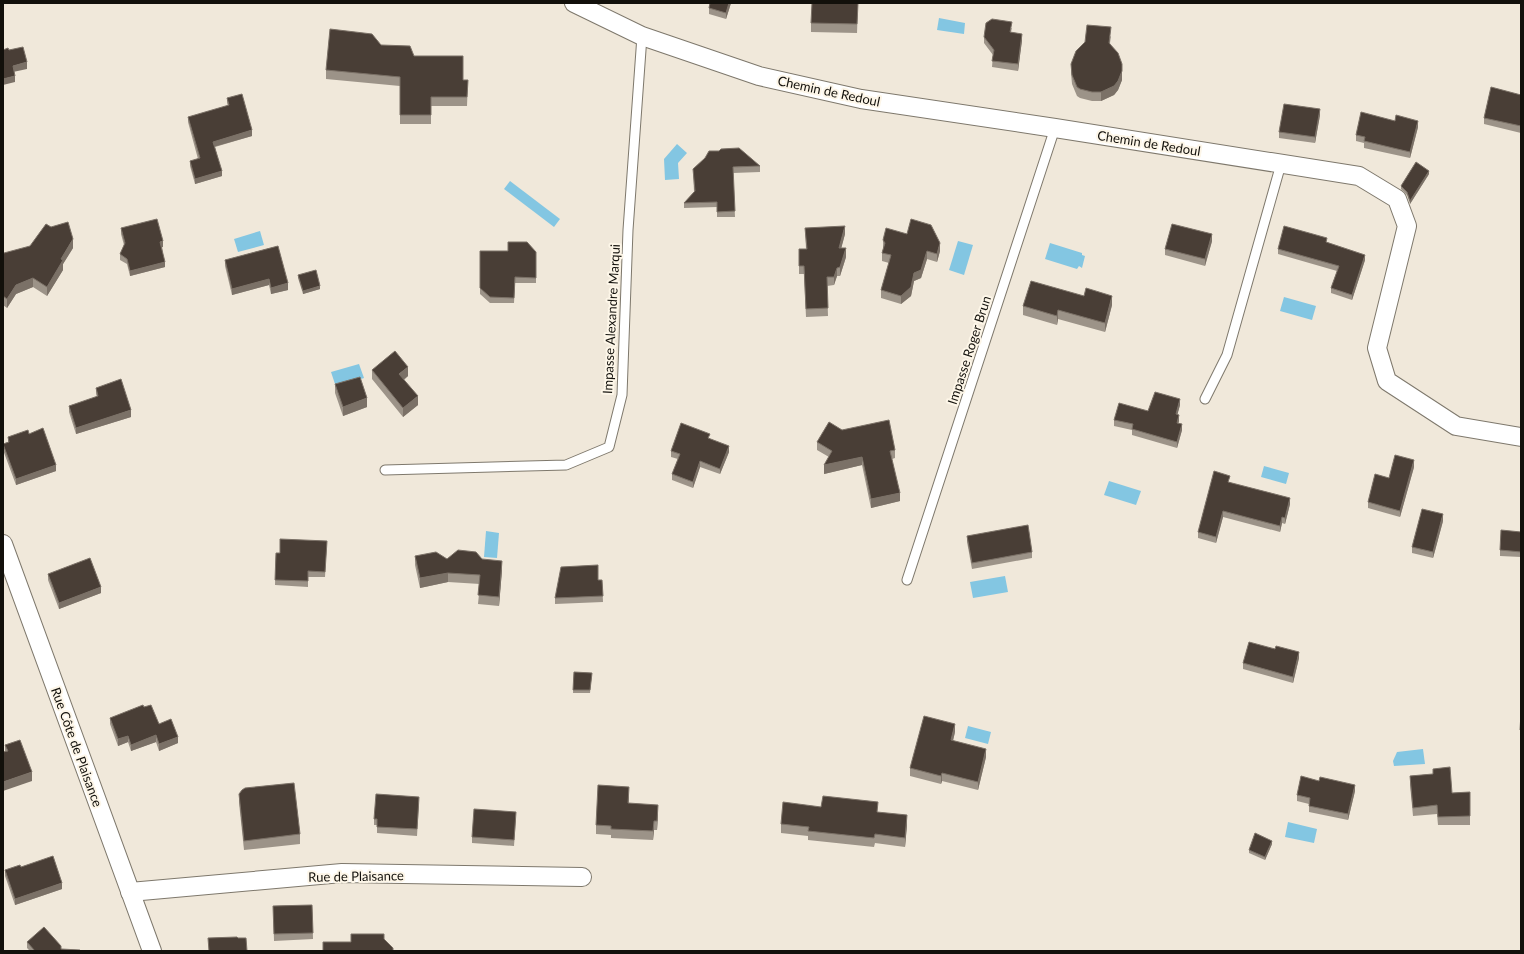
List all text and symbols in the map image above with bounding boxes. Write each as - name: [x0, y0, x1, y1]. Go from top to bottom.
- street label: Chemin de Redoul: [776, 72, 882, 110]
- street label: Chemin de Redoul: [1096, 127, 1202, 159]
- street label: Impasse Alexandre Marqui: [599, 244, 623, 394]
- street label: Impasse Roger Brun: [944, 294, 994, 406]
- street label: Rue Côte de Plaisance: [48, 685, 106, 809]
- street label: Rue de Plaisance: [308, 867, 404, 885]

